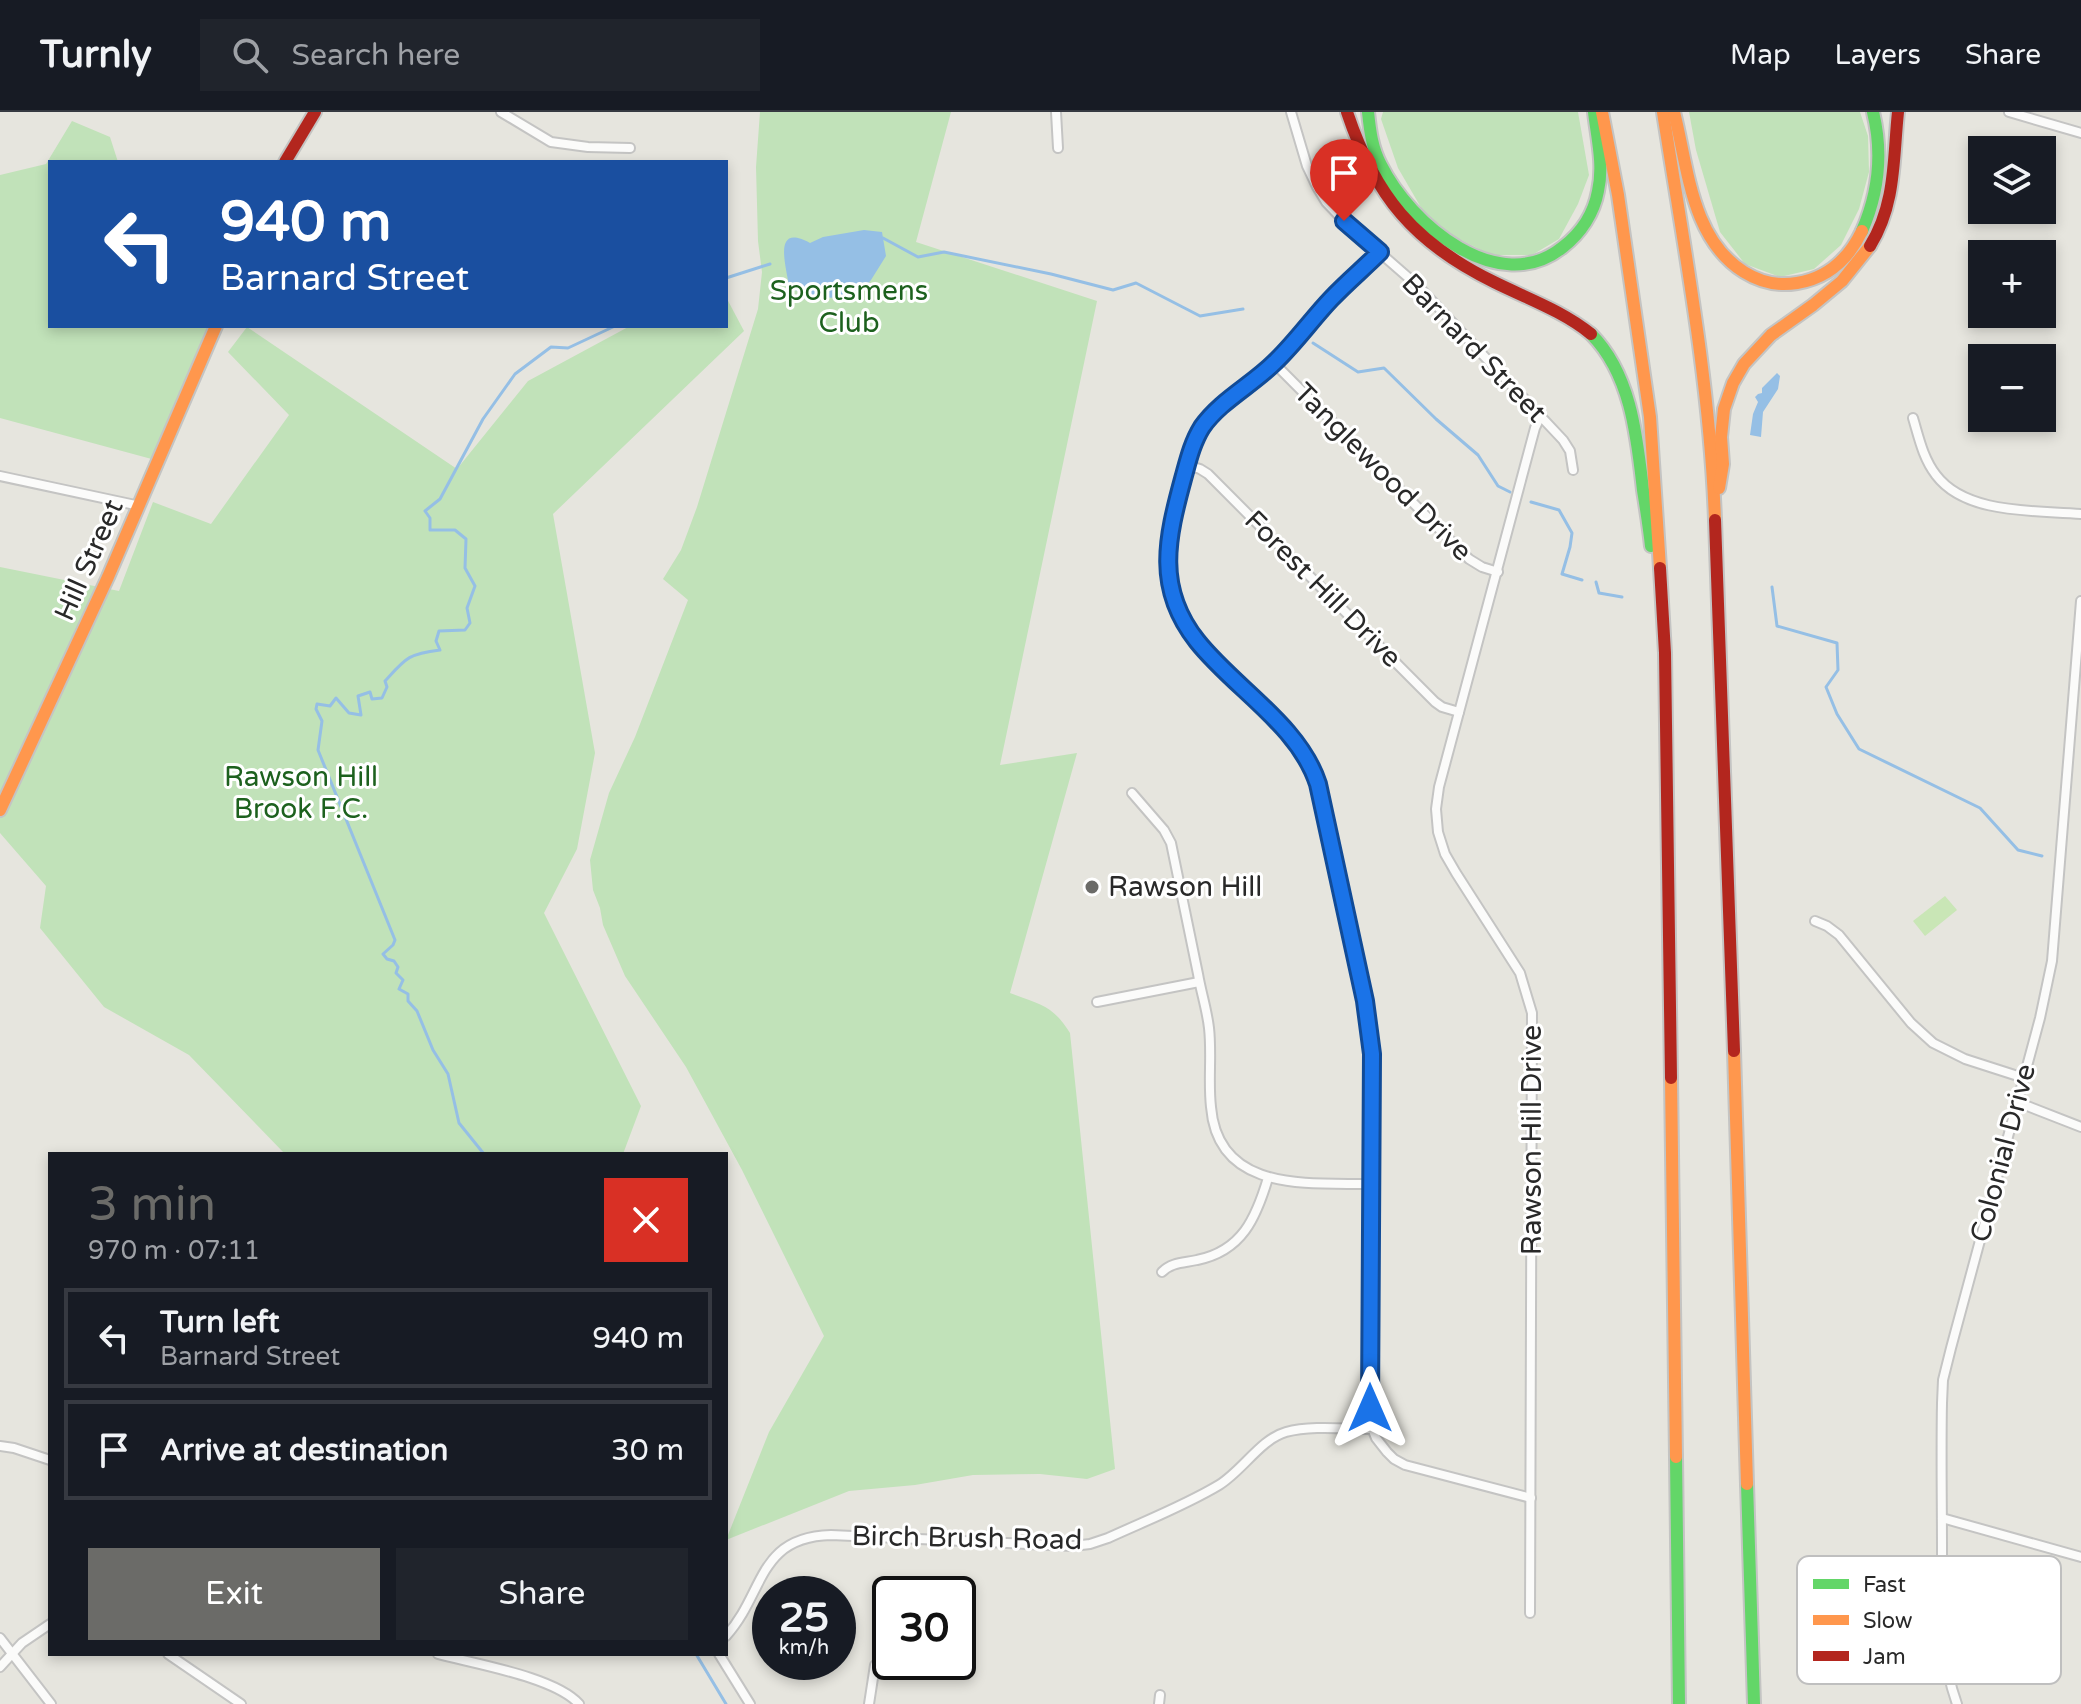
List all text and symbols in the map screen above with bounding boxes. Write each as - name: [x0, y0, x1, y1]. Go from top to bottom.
- search box: [200, 19, 760, 91]
- text: Turnly: [40, 32, 152, 78]
- icon: search: [228, 33, 272, 77]
- text: Search here: [292, 37, 460, 74]
- text: Map: [1730, 38, 1791, 72]
- text: Layers: [1835, 38, 1921, 72]
- text: Share: [1965, 38, 2041, 72]
- map controls: [1968, 136, 2056, 432]
- button: layers: [1968, 136, 2056, 224]
- pin: [1310, 139, 1378, 221]
- icon: arrive: [1322, 151, 1366, 195]
- text: 940 m: [220, 189, 391, 256]
- icon: left: [88, 192, 192, 296]
- button: +: [1968, 240, 2056, 328]
- text: Barnard Street: [220, 257, 469, 300]
- street label: Barnard Street: [1394, 266, 1554, 430]
- park label: Sportsmens Club: [770, 274, 928, 340]
- button: −: [1968, 344, 2056, 432]
- street label: Tanglewood Drive: [1287, 376, 1479, 568]
- street label: Hill Street: [47, 494, 131, 626]
- street label: Forest Hill Drive: [1237, 503, 1409, 675]
- park label: Rawson Hill Brook F.C.: [224, 760, 378, 826]
- place label: Rawson Hill: [1108, 870, 1262, 904]
- marker: Rawson Hill: [1083, 878, 1101, 896]
- street label: Rawson Hill Drive: [1515, 1025, 1549, 1255]
- street label: Colonial Drive: [1963, 1060, 2043, 1246]
- text: 3 min: [88, 1176, 216, 1234]
- button: close: [604, 1178, 688, 1262]
- text: 970 m · 07:11: [88, 1235, 260, 1266]
- text: Turn left: [160, 1304, 279, 1341]
- icon: left: [92, 1316, 136, 1360]
- text: 940 m: [592, 1320, 684, 1357]
- text: Barnard Street: [160, 1341, 340, 1372]
- position arrow: [1328, 1366, 1412, 1450]
- icon: arrive: [92, 1428, 136, 1472]
- text: Arrive at destination: [160, 1432, 448, 1469]
- text: 30 m: [611, 1432, 684, 1469]
- street label: Birch Brush Road: [851, 1519, 1083, 1557]
- button: Exit: [88, 1548, 380, 1640]
- button: Share: [396, 1548, 688, 1640]
- legend: [1797, 1556, 2061, 1684]
- text: Fast: [1863, 1572, 1906, 1598]
- speed limit sign: 30: [872, 1576, 976, 1680]
- text: 25: [779, 1594, 829, 1642]
- text: Slow: [1863, 1608, 1913, 1634]
- text: km/h: [779, 1636, 829, 1660]
- text: Jam: [1863, 1644, 1906, 1670]

